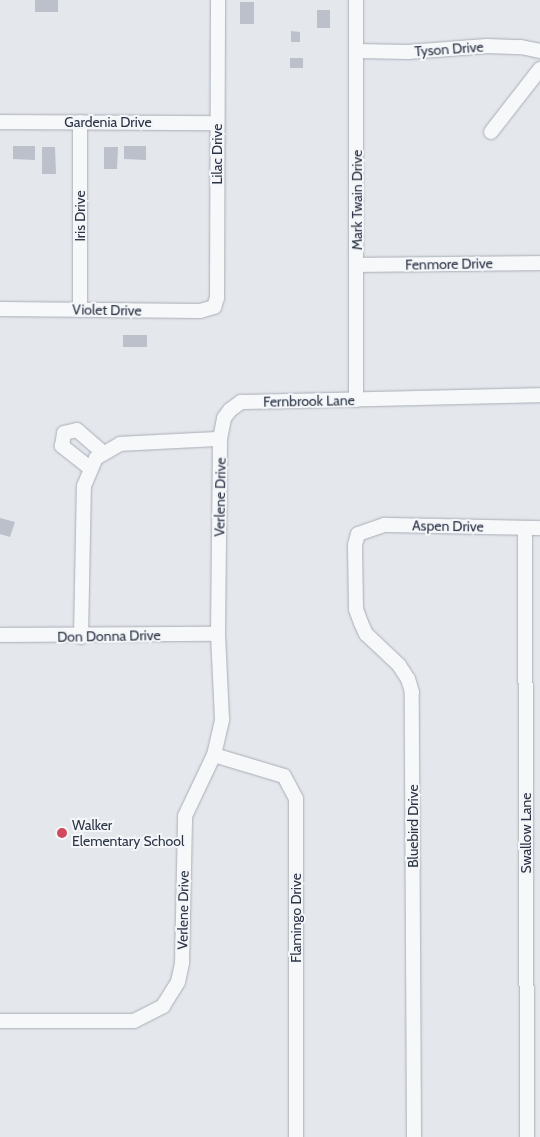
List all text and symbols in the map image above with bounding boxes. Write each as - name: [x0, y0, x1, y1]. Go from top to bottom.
- street label: Tyson Drive: [414, 38, 484, 60]
- street label: Gardenia Drive: [64, 114, 152, 130]
- street label: Lilac Drive: [209, 124, 225, 184]
- street label: Mark Twain Drive: [349, 150, 365, 250]
- street label: Iris Drive: [72, 190, 88, 242]
- street label: Fenmore Drive: [405, 255, 493, 273]
- street label: Violet Drive: [72, 301, 142, 319]
- street label: Fernbrook Lane: [263, 392, 355, 410]
- street label: Verlene Drive: [211, 457, 229, 537]
- street label: Aspen Drive: [412, 517, 484, 535]
- street label: Don Donna Drive: [57, 627, 161, 645]
- street label: Bluebird Drive: [405, 784, 421, 868]
- street label: Swallow Lane: [518, 792, 534, 874]
- place label: Walker Elementary School: [72, 817, 184, 850]
- marker: Walker Elementary School: [56, 827, 68, 839]
- street label: Verlene Drive: [174, 870, 192, 950]
- street label: Flamingo Drive: [288, 873, 304, 963]

